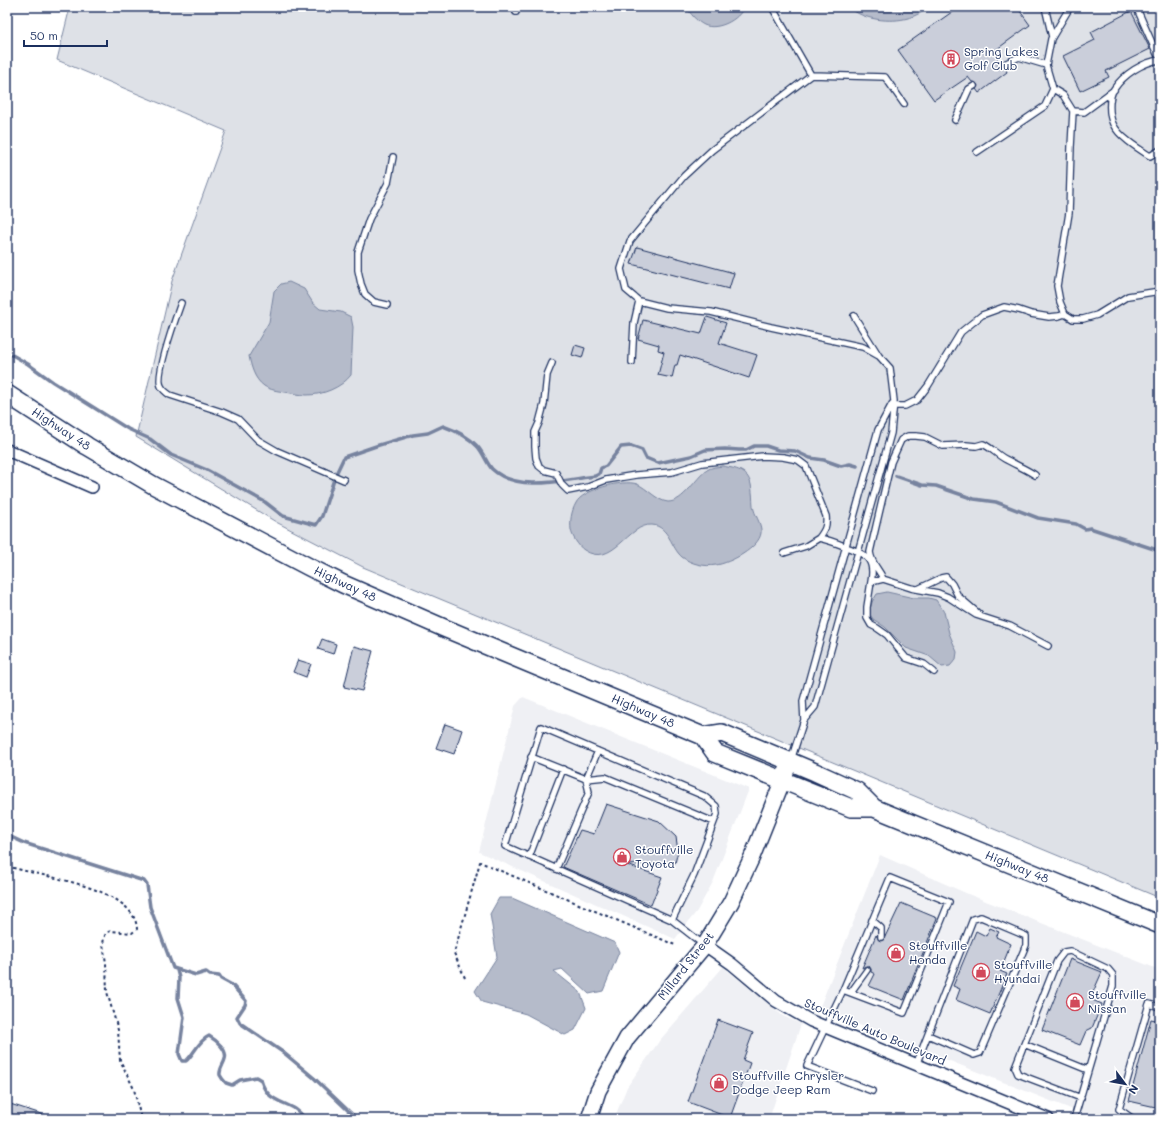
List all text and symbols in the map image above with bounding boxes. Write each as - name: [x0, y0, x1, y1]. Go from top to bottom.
- scale bar: [24, 22, 107, 48]
- text: 50 m: [30, 27, 58, 43]
- place label: Spring Lakes Golf Club: [964, 43, 1039, 73]
- building icon: Spring Lakes Golf Club: [941, 49, 961, 69]
- street label: Highway 48: [29, 403, 94, 453]
- street label: Highway 48: [312, 562, 379, 605]
- street label: Highway 48: [609, 690, 677, 731]
- place label: Stouffville Toyota: [635, 841, 694, 871]
- street label: Highway 48: [983, 846, 1052, 886]
- shop icon: Stouffville Toyota: [612, 847, 632, 867]
- street label: Millard Street: [654, 928, 717, 1003]
- place label: Stouffville Honda: [909, 937, 968, 967]
- shop icon: Stouffville Honda: [886, 943, 906, 963]
- place label: Stouffville Hyundai: [994, 956, 1053, 986]
- shop icon: Stouffville Hyundai: [971, 962, 991, 982]
- place label: Stouffville Nissan: [1088, 986, 1147, 1016]
- shop icon: Stouffville Nissan: [1065, 992, 1085, 1012]
- street label: Stouffville Auto Boulevard: [802, 994, 949, 1068]
- north arrow: [1105, 1064, 1145, 1104]
- place label: Stouffville Chrysler Dodge Jeep Ram: [732, 1067, 844, 1097]
- shop icon: Stouffville Chrysler Dodge Jeep Ram: [709, 1073, 729, 1093]
- text: N: [1125, 1082, 1142, 1097]

